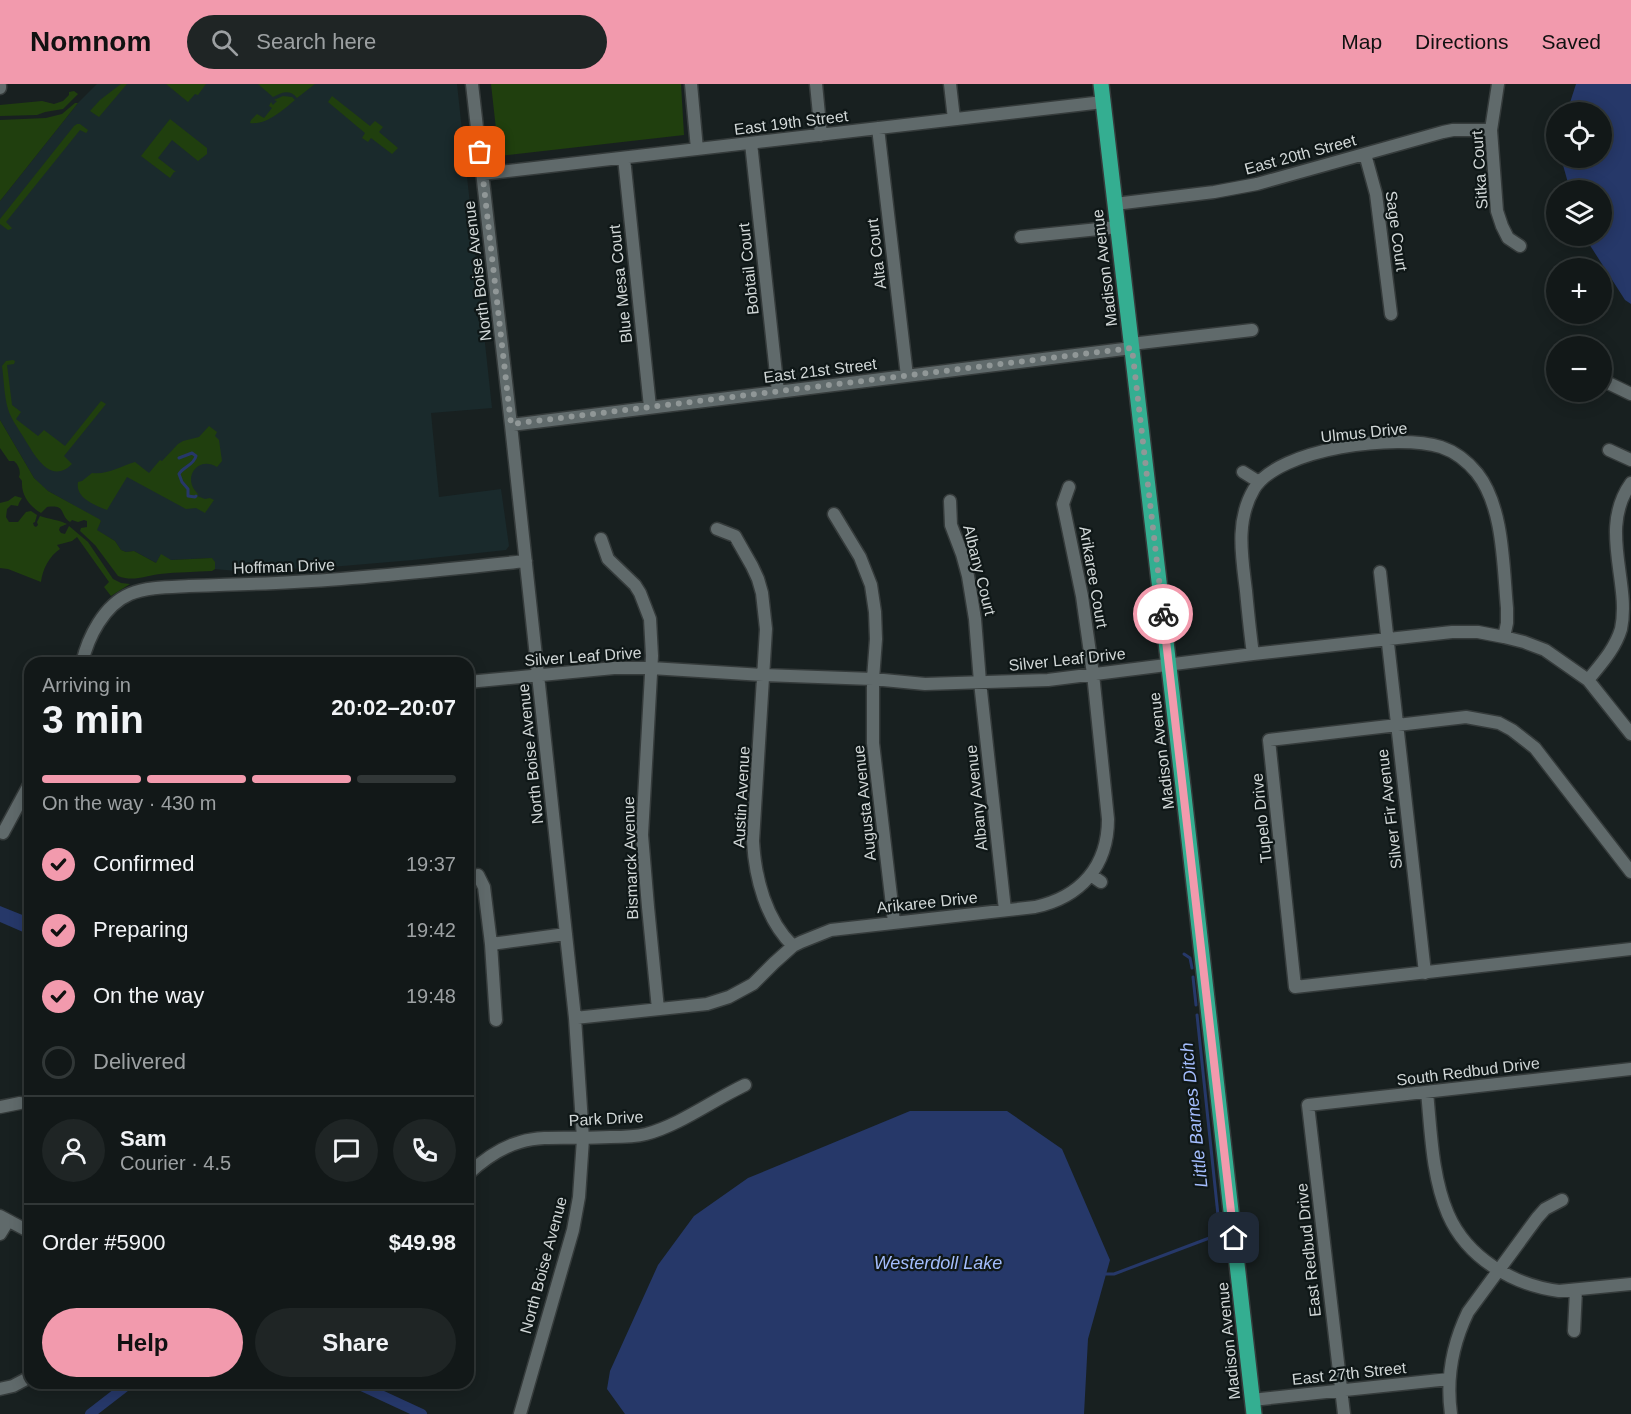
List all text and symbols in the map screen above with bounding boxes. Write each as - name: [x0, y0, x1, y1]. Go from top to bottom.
- search box: [187, 15, 607, 69]
- text: Nomnom: [30, 26, 151, 57]
- icon: search: [208, 26, 241, 59]
- text: Search here: [256, 29, 376, 54]
- text: Map: [1341, 30, 1382, 53]
- text: Directions: [1415, 30, 1508, 53]
- text: Saved: [1541, 30, 1601, 53]
- map controls: [1546, 102, 1612, 402]
- button: locate: [1546, 102, 1612, 168]
- street label: East 19th Street: [733, 107, 850, 138]
- pin: [454, 126, 505, 177]
- street label: Sitka Court: [1468, 129, 1491, 210]
- street label: East 20th Street: [1243, 131, 1358, 178]
- icon: bag: [463, 135, 496, 168]
- button: layers: [1546, 180, 1612, 246]
- street label: Sage Court: [1382, 190, 1411, 273]
- street label: North Boise Avenue: [460, 200, 495, 342]
- street label: Madison Avenue: [1089, 208, 1120, 328]
- street label: Alta Court: [864, 217, 889, 290]
- street label: Bobtail Court: [735, 222, 762, 316]
- street label: Blue Mesa Court: [606, 223, 635, 344]
- button: +: [1546, 258, 1612, 324]
- button: −: [1546, 336, 1612, 402]
- street label: East 21st Street: [763, 355, 878, 386]
- street label: Ulmus Drive: [1320, 419, 1408, 446]
- street label: Albany Court: [960, 523, 999, 618]
- street label: Arikaree Court: [1076, 525, 1111, 630]
- street label: Hoffman Drive: [233, 556, 335, 577]
- courier: [1133, 584, 1193, 644]
- icon: bike: [1147, 598, 1180, 631]
- street label: Silver Leaf Drive: [524, 644, 642, 669]
- street label: Silver Leaf Drive: [1008, 645, 1126, 674]
- text: Arriving in: [42, 674, 131, 696]
- street label: North Boise Avenue: [515, 683, 546, 825]
- street label: Madison Avenue: [1146, 691, 1177, 811]
- text: 20:02–20:07: [331, 695, 456, 720]
- text: 3 min: [42, 698, 144, 741]
- street label: Augusta Avenue: [850, 744, 879, 862]
- street label: Albany Avenue: [962, 744, 991, 852]
- street label: Austin Avenue: [730, 746, 753, 848]
- street label: Silver Fir Avenue: [1374, 748, 1405, 870]
- street label: Tupelo Drive: [1248, 772, 1275, 864]
- text: On the way · 430 m: [42, 792, 217, 814]
- street label: Bismarck Avenue: [620, 796, 641, 920]
- icon: check: [42, 848, 75, 881]
- text: Confirmed: [93, 851, 194, 876]
- text: 19:37: [406, 853, 456, 875]
- street label: Arikaree Drive: [876, 889, 978, 916]
- icon: check: [42, 914, 75, 947]
- text: Preparing: [93, 917, 188, 942]
- text: 19:42: [406, 919, 456, 941]
- icon: check: [42, 980, 75, 1013]
- text: On the way: [93, 983, 204, 1008]
- text: 19:48: [406, 985, 456, 1007]
- water label: Little Barnes Ditch: [1176, 1041, 1212, 1189]
- text: Delivered: [93, 1049, 186, 1074]
- street label: South Redbud Drive: [1396, 1054, 1541, 1089]
- street label: Park Drive: [568, 1108, 644, 1129]
- button: person: [42, 1119, 105, 1182]
- button: chat: [315, 1119, 378, 1182]
- button: phone: [393, 1119, 456, 1182]
- text: Sam: [120, 1126, 166, 1151]
- text: Courier · 4.5: [120, 1152, 231, 1174]
- street label: East Redbud Drive: [1293, 1182, 1324, 1318]
- street label: North Boise Avenue: [517, 1195, 570, 1335]
- pin: [1208, 1212, 1259, 1263]
- icon: home: [1217, 1221, 1250, 1254]
- text: Order #5900: [42, 1230, 166, 1255]
- text: $49.98: [389, 1230, 456, 1255]
- water label: Westerdoll Lake: [874, 1253, 1002, 1273]
- street label: Madison Avenue: [1214, 1281, 1243, 1401]
- button: Help: [42, 1308, 243, 1377]
- button: Share: [255, 1308, 456, 1377]
- street label: East 27th Street: [1291, 1359, 1408, 1388]

